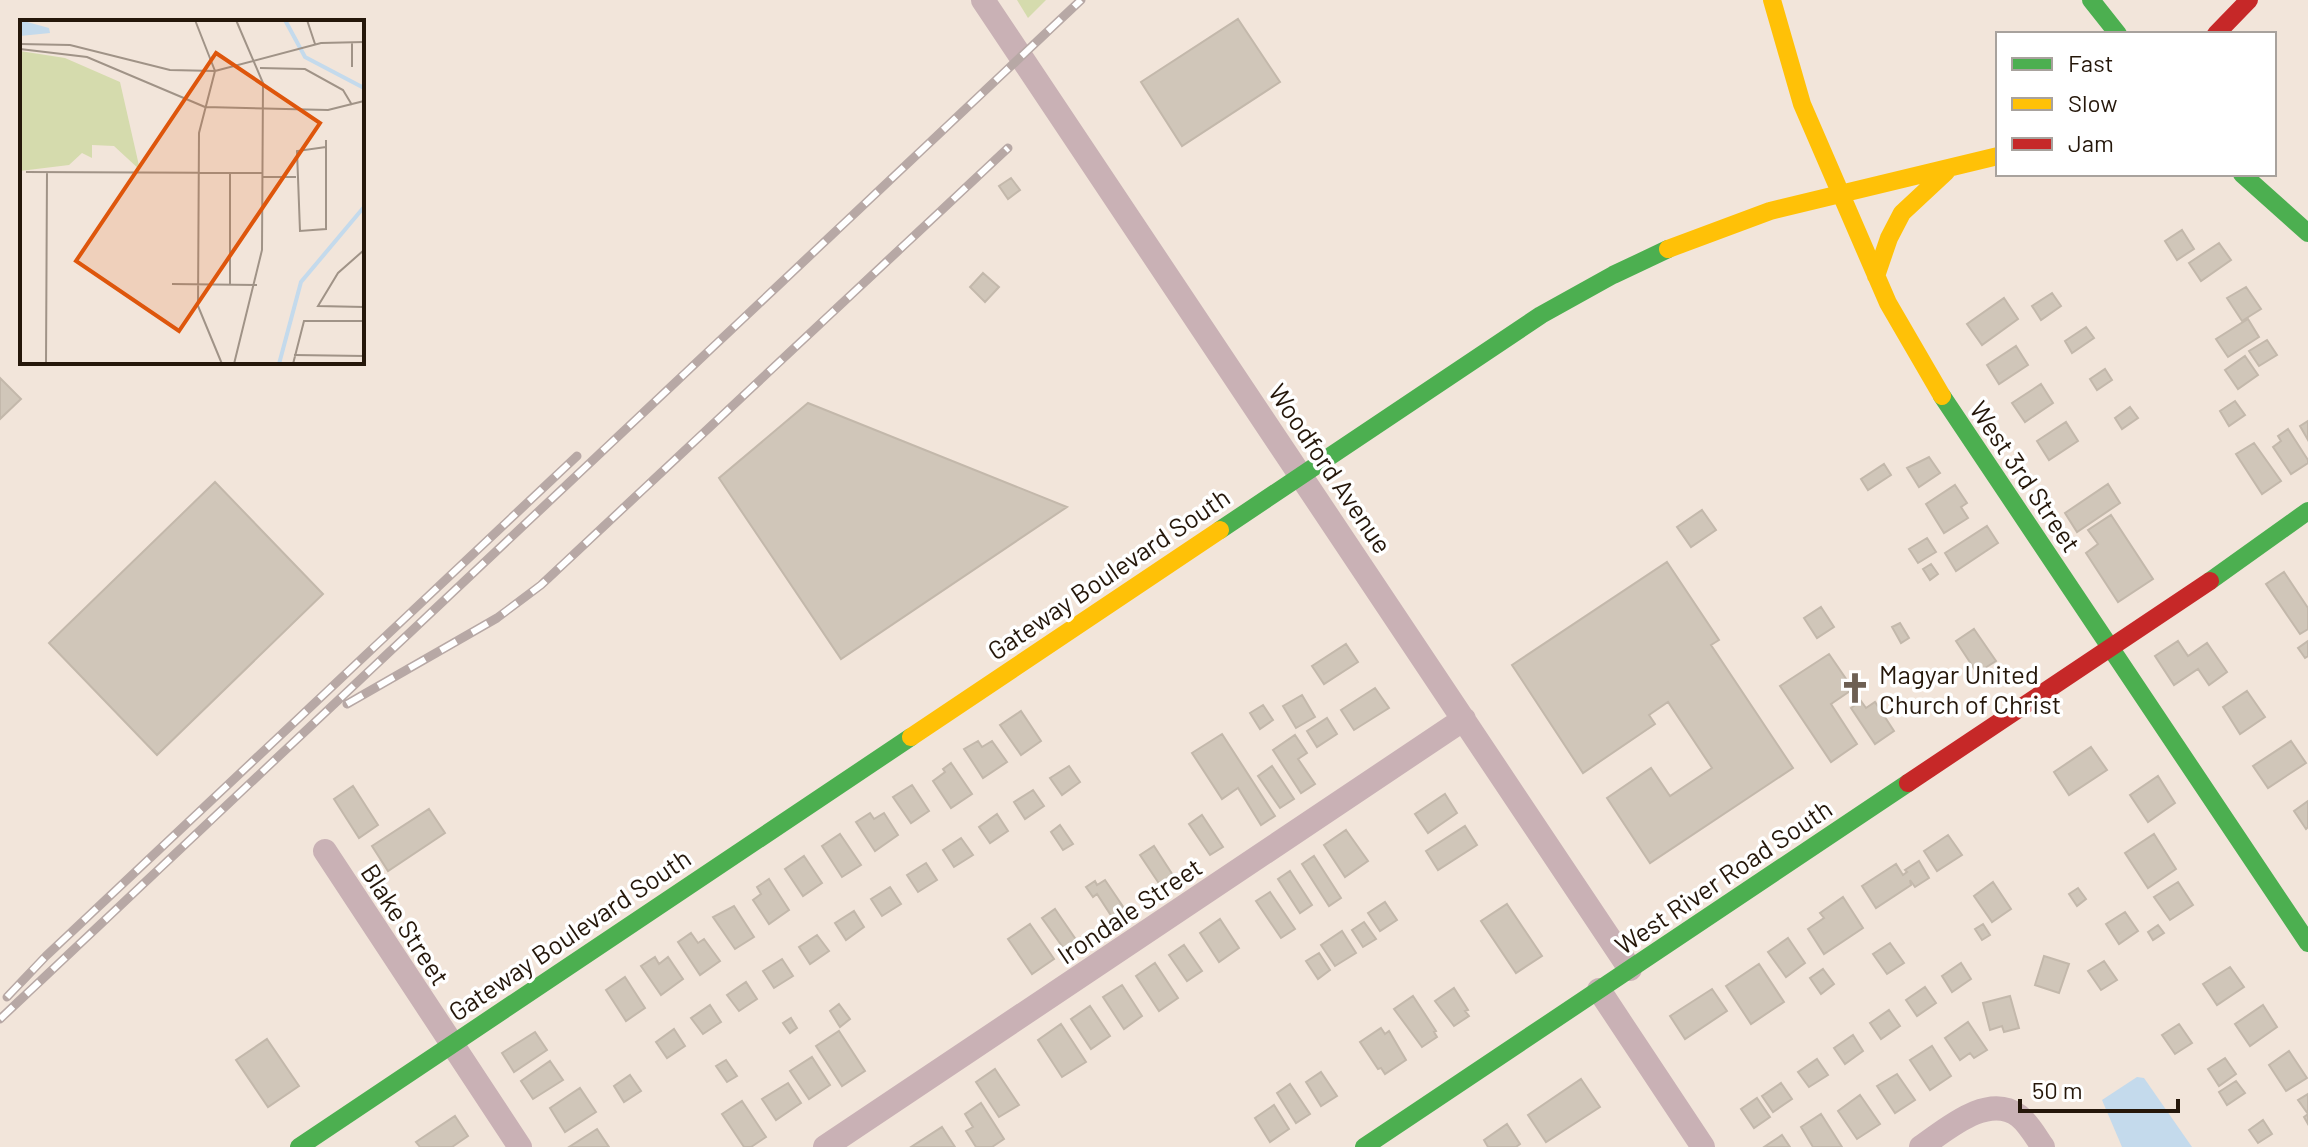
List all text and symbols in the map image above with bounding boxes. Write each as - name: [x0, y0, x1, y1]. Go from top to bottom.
- inset map: [20, 20, 364, 364]
- legend: [1996, 32, 2276, 176]
- text: Fast: [2068, 48, 2113, 77]
- text: Slow: [2068, 88, 2117, 117]
- text: Jam: [2068, 128, 2114, 157]
- street label: Woodford Avenue: [1263, 377, 1399, 559]
- street label: West 3rd Street: [1964, 395, 2088, 557]
- street label: Gateway Boulevard South: [981, 480, 1235, 666]
- place label: Magyar United Church of Christ: [1879, 658, 2061, 719]
- church icon: Magyar United Church of Christ: [1838, 671, 1872, 705]
- street label: West River Road South: [1609, 792, 1837, 960]
- street label: Gateway Boulevard South: [442, 841, 696, 1027]
- street label: Irondale Street: [1051, 850, 1207, 970]
- street label: Blake Street: [355, 858, 457, 990]
- scale bar: [2020, 1063, 2178, 1113]
- text: 50 m: [2032, 1075, 2083, 1104]

